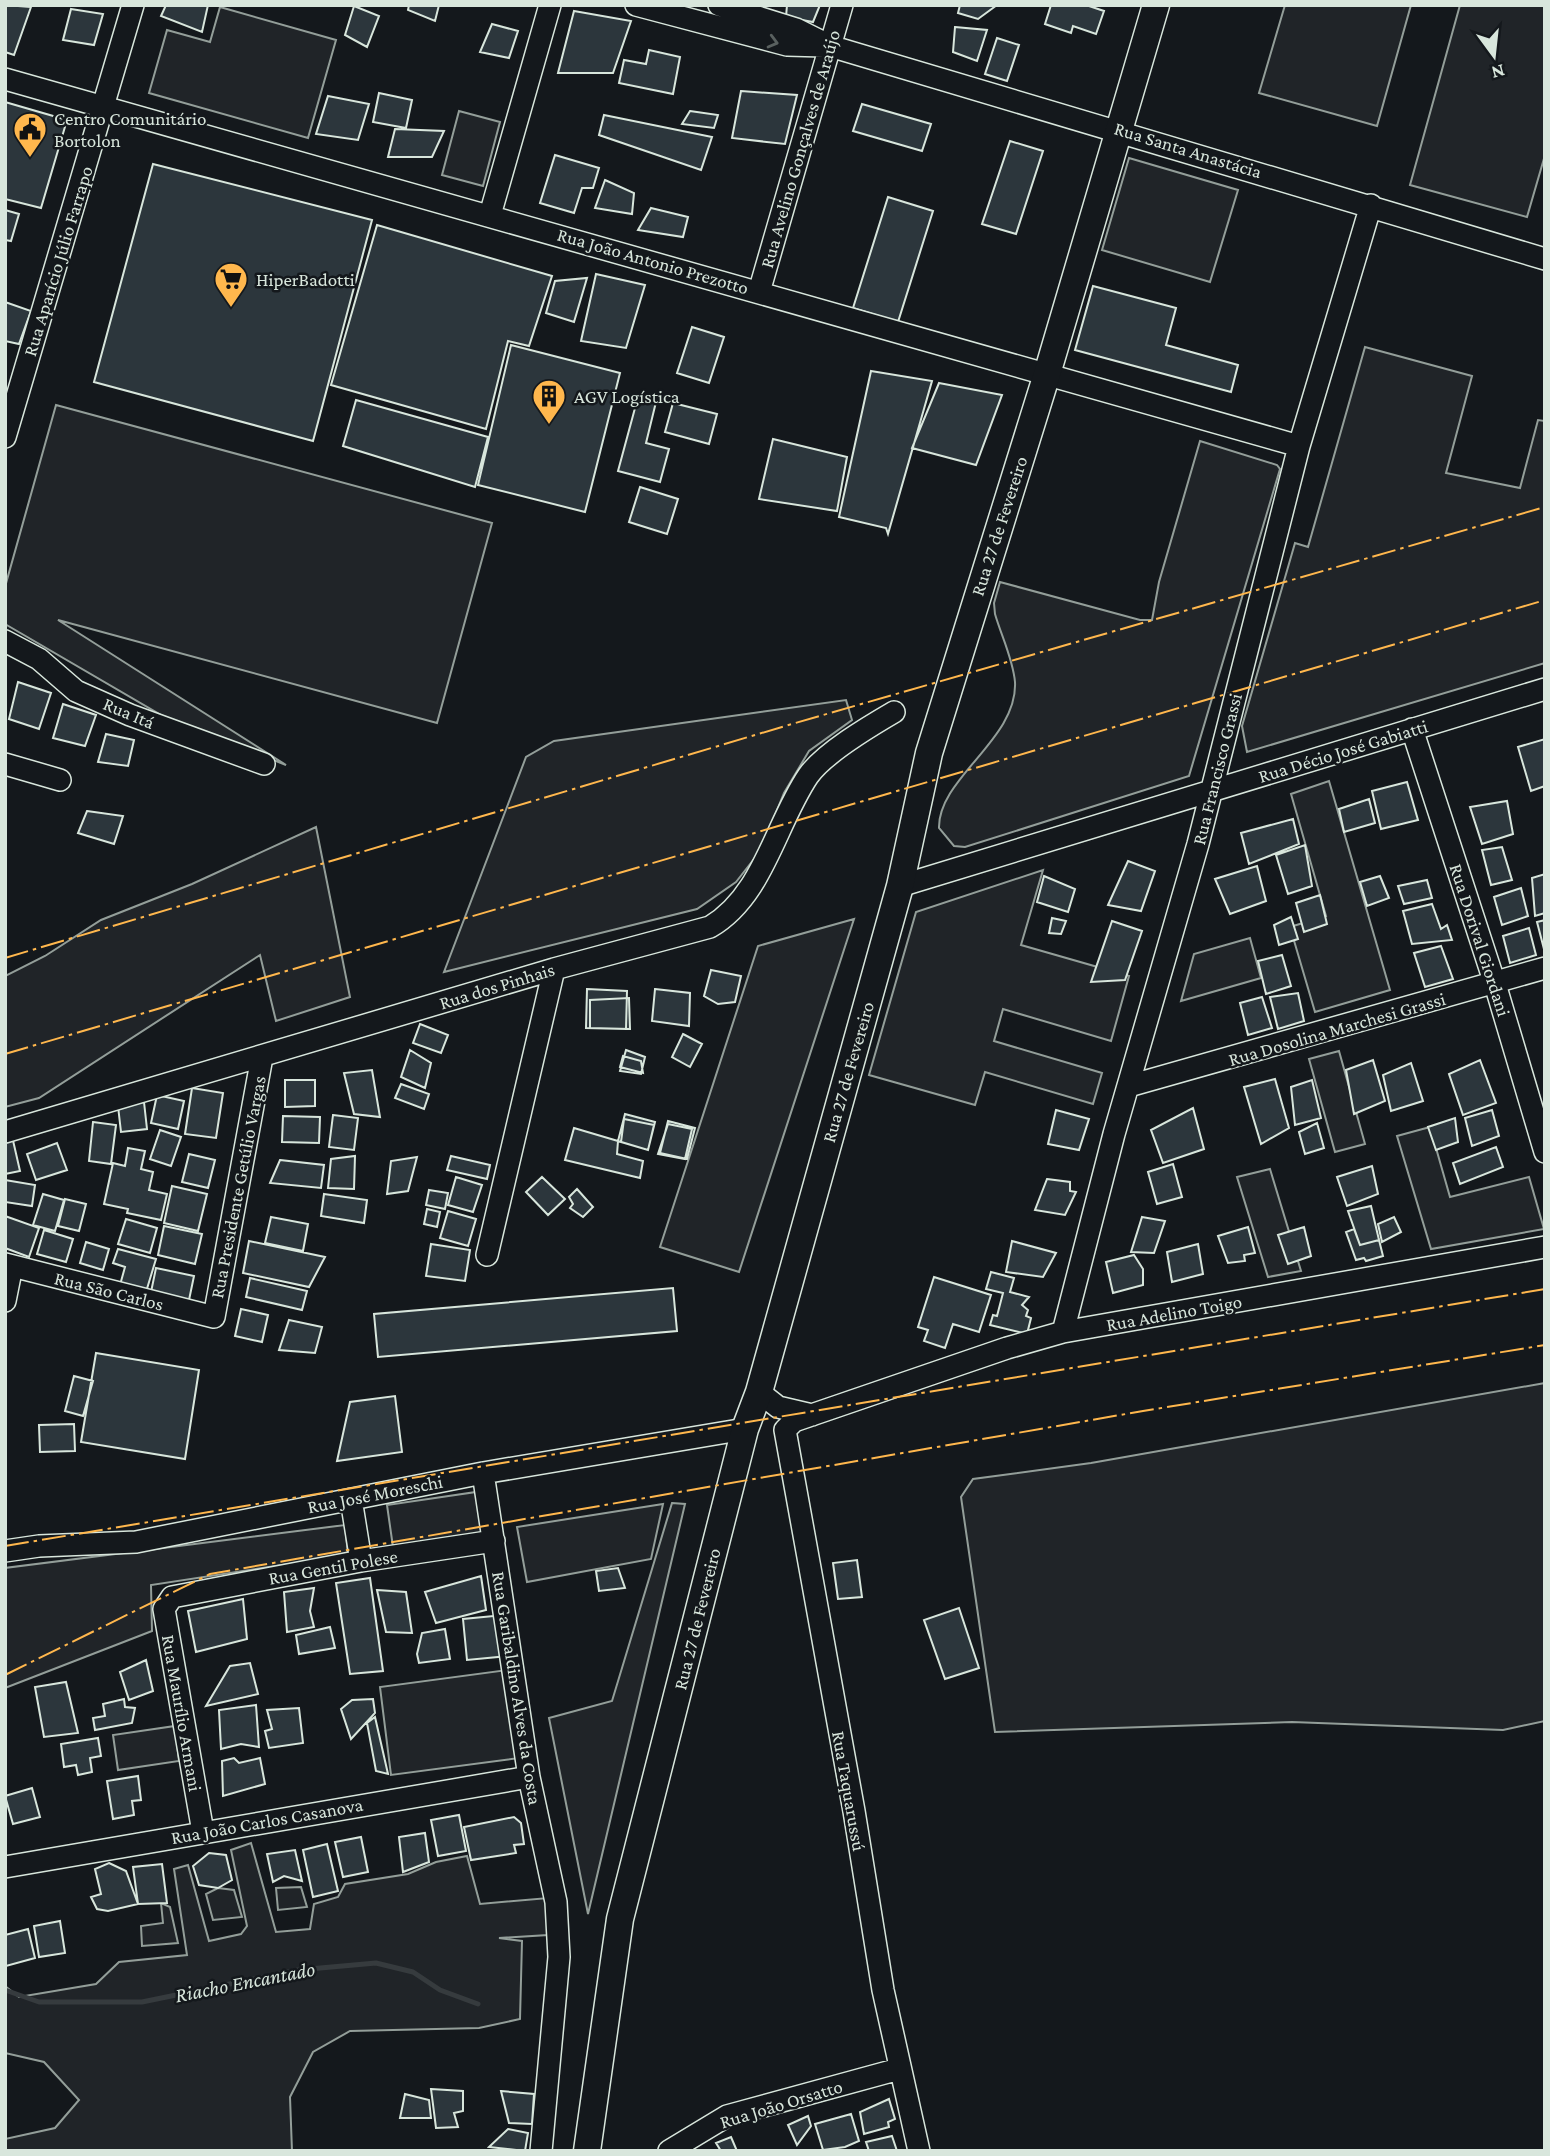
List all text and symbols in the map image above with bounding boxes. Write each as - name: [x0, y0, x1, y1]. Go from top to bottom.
- north arrow: [1459, 21, 1529, 91]
- street label: Rua Avelino Gonçalves de Araújo: [756, 28, 845, 271]
- one-way arrow: [766, 33, 778, 48]
- text: N: [1489, 60, 1507, 84]
- place label: Centro Comunitário Bortolon: [54, 108, 207, 151]
- public building icon: Centro Comunitário Bortolon: [11, 110, 49, 159]
- street label: Rua Santa Anastácia: [1112, 118, 1264, 182]
- street label: Rua Aparício Júlio Farrapo: [19, 163, 97, 359]
- street label: Rua João Antonio Prezotto: [555, 224, 751, 298]
- supermarket icon: HiperBadotti: [212, 260, 250, 309]
- place label: HiperBadotti: [256, 269, 355, 290]
- building icon: AGV Logística: [530, 377, 568, 426]
- place label: AGV Logística: [574, 386, 680, 407]
- street label: Rua 27 de Fevereiro: [967, 454, 1031, 598]
- street label: Rua Francisco Grassi: [1188, 691, 1246, 847]
- street label: Rua Itá: [100, 693, 158, 733]
- street label: Rua Décio José Gabiatti: [1256, 715, 1430, 787]
- street label: Rua Dorival Giordani: [1445, 861, 1515, 1019]
- street label: Rua dos Pinhais: [437, 959, 557, 1013]
- street label: Rua Dosolina Marchesi Grassi: [1226, 988, 1448, 1070]
- street label: Rua 27 de Fevereiro: [818, 999, 878, 1145]
- street label: Rua Presidente Getúlio Vargas: [206, 1074, 270, 1300]
- street label: Rua São Carlos: [52, 1267, 166, 1315]
- street label: Rua Adelino Toigo: [1104, 1291, 1244, 1335]
- street label: Rua José Moreschi: [306, 1471, 444, 1517]
- street label: Rua Gentil Polese: [267, 1545, 399, 1589]
- street label: Rua 27 de Fevereiro: [669, 1546, 725, 1692]
- street label: Rua Garibaldino Alves da Costa: [488, 1570, 546, 1806]
- street label: Rua Maurílio Armani: [158, 1633, 206, 1793]
- street label: Rua Taquarussú: [828, 1729, 870, 1853]
- street label: Rua João Carlos Casanova: [169, 1794, 365, 1848]
- water label: Riacho Encantado: [173, 1957, 317, 2007]
- street label: Rua João Orsatto: [717, 2075, 845, 2133]

